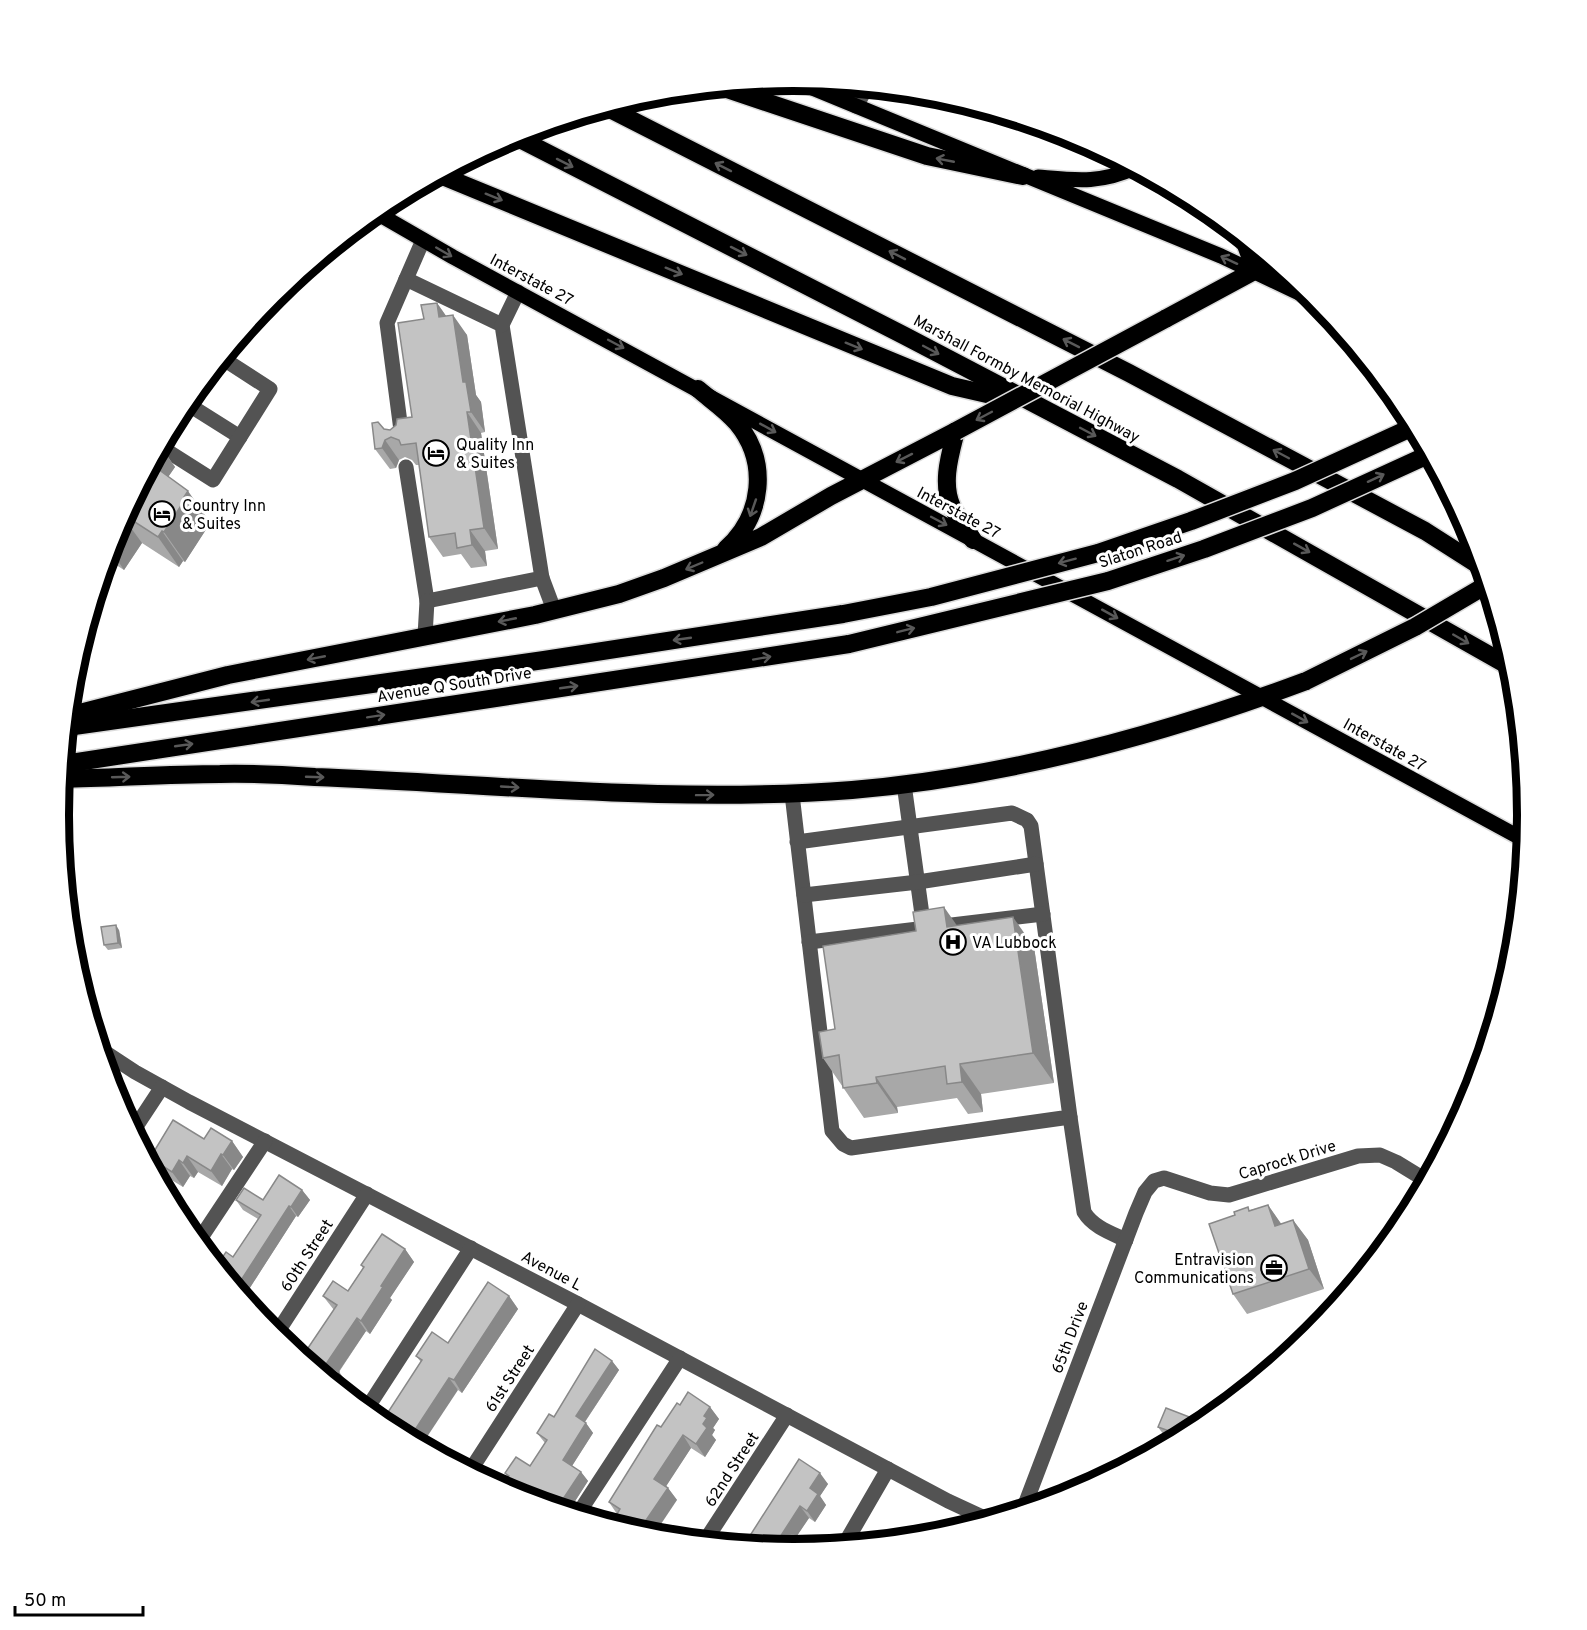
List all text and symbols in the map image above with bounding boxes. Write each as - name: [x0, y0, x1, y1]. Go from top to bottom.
- one-way arrow: [936, 154, 955, 165]
- one-way arrow: [556, 157, 574, 169]
- one-way arrow: [715, 160, 733, 172]
- one-way arrow: [484, 192, 503, 203]
- one-way arrow: [730, 245, 747, 257]
- one-way arrow: [435, 246, 452, 258]
- one-way arrow: [889, 248, 907, 260]
- street label: Interstate 27: [486, 250, 576, 311]
- one-way arrow: [1220, 253, 1238, 264]
- one-way arrow: [664, 266, 683, 277]
- street label: Marshall Formby Memorial Highway: [909, 311, 1143, 448]
- one-way arrow: [1062, 337, 1080, 349]
- one-way arrow: [606, 339, 624, 350]
- one-way arrow: [845, 341, 863, 352]
- one-way arrow: [922, 344, 940, 356]
- one-way arrow: [975, 411, 993, 422]
- one-way arrow: [759, 422, 776, 434]
- one-way arrow: [1079, 427, 1097, 438]
- place label: Quality Inn & Suites: [456, 436, 534, 474]
- hotel icon: Quality Inn & Suites: [421, 438, 451, 468]
- one-way arrow: [1272, 448, 1290, 459]
- one-way arrow: [896, 453, 914, 464]
- one-way arrow: [1367, 472, 1385, 484]
- street label: Interstate 27: [913, 483, 1003, 544]
- place label: Country Inn & Suites: [182, 497, 266, 535]
- one-way arrow: [747, 498, 758, 517]
- hotel icon: Country Inn & Suites: [147, 499, 177, 529]
- one-way arrow: [929, 516, 947, 527]
- street label: Slaton Road: [1096, 528, 1185, 574]
- one-way arrow: [1293, 542, 1310, 554]
- one-way arrow: [1166, 552, 1185, 563]
- one-way arrow: [1058, 556, 1077, 567]
- one-way arrow: [685, 561, 704, 572]
- one-way arrow: [1101, 608, 1118, 620]
- one-way arrow: [498, 615, 517, 626]
- one-way arrow: [897, 623, 916, 635]
- one-way arrow: [1452, 633, 1469, 645]
- one-way arrow: [673, 634, 692, 645]
- one-way arrow: [1349, 649, 1367, 660]
- one-way arrow: [752, 652, 771, 663]
- one-way arrow: [306, 653, 326, 664]
- street label: Avenue Q South Drive: [376, 664, 533, 708]
- one-way arrow: [559, 681, 579, 692]
- one-way arrow: [251, 696, 271, 707]
- one-way arrow: [366, 710, 386, 721]
- one-way arrow: [1290, 713, 1308, 724]
- street label: Interstate 27: [1339, 715, 1429, 777]
- one-way arrow: [173, 739, 193, 750]
- one-way arrow: [305, 771, 325, 782]
- one-way arrow: [110, 772, 130, 783]
- one-way arrow: [500, 782, 520, 793]
- one-way arrow: [694, 790, 714, 801]
- hospital icon: VA Lubbock: [938, 927, 968, 957]
- place label: VA Lubbock: [972, 934, 1057, 954]
- street label: Caprock Drive: [1236, 1137, 1339, 1185]
- street label: 60th Street: [277, 1216, 338, 1296]
- street label: Avenue L: [517, 1247, 585, 1296]
- place label: Entravision Communications: [1134, 1251, 1254, 1289]
- office icon: Entravision Communications: [1259, 1253, 1289, 1283]
- street label: 65th Drive: [1048, 1299, 1094, 1377]
- street label: 61st Street: [481, 1342, 540, 1417]
- street label: 62nd Street: [701, 1429, 764, 1511]
- scale bar: [15, 1579, 142, 1617]
- text: 50 m: [24, 1590, 66, 1613]

